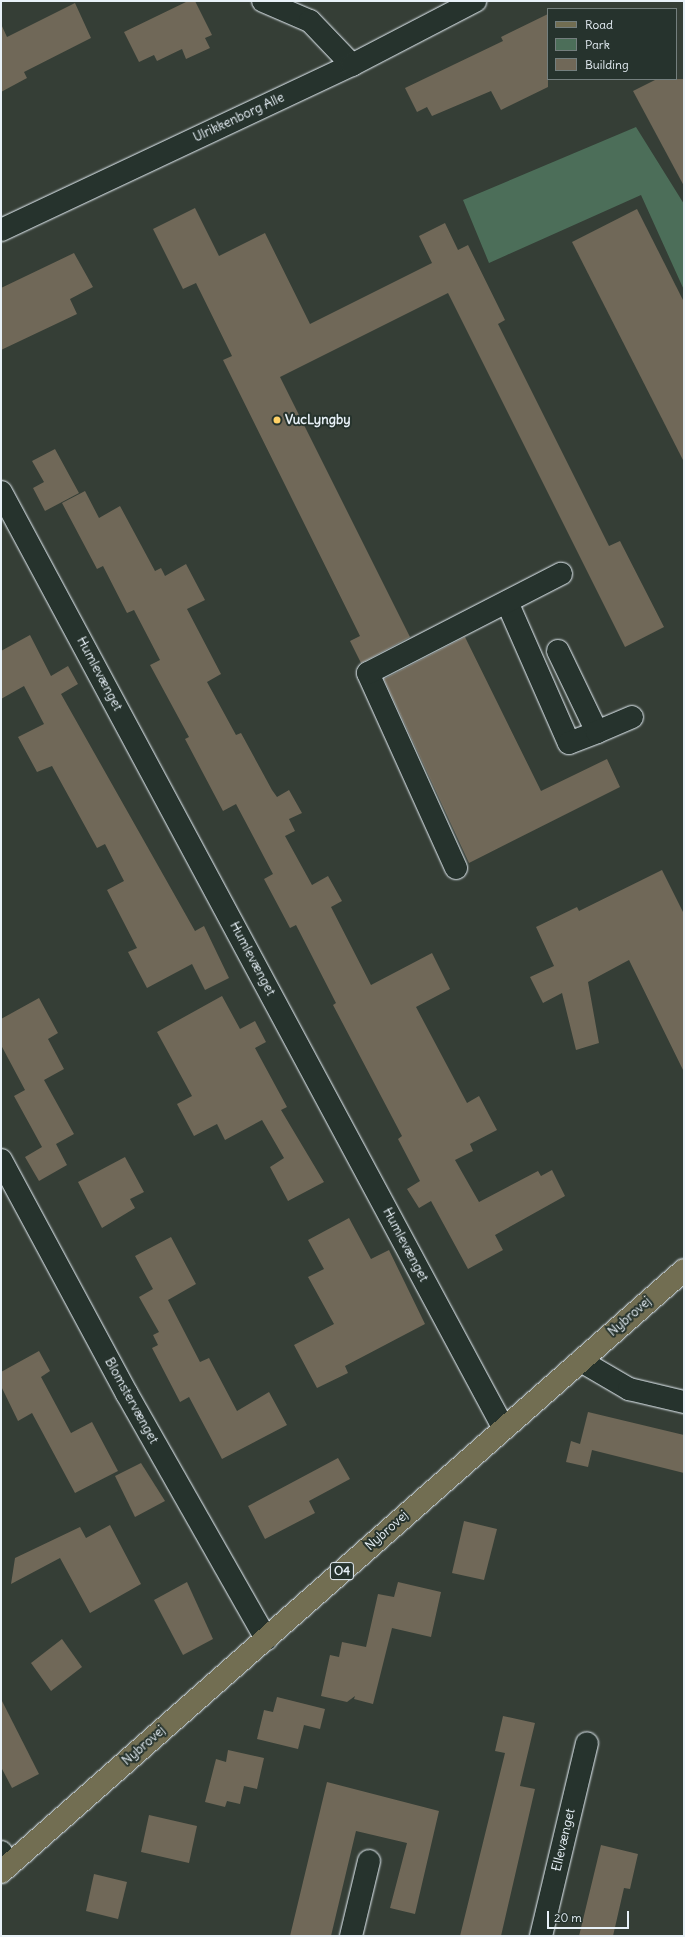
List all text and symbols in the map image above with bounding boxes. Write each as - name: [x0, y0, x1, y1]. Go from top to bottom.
- legend: [547, 8, 677, 80]
- text: Road: [585, 17, 613, 32]
- text: Park: [585, 37, 610, 52]
- text: Building: [585, 57, 629, 72]
- street label: Ulrikkenborg Alle: [191, 90, 287, 146]
- place label: VucLyngby: [285, 412, 351, 428]
- marker: VucLyngby: [272, 415, 282, 425]
- street label: Humlevænget: [73, 634, 125, 714]
- street label: Humlevænget: [226, 919, 278, 999]
- street label: Humlevænget: [379, 1205, 431, 1285]
- street label: Nybrovej: [605, 1294, 655, 1340]
- street label: Blomstervænget: [101, 1355, 161, 1447]
- street label: Nybrovej: [362, 1508, 412, 1554]
- road number: O4: [329, 1561, 355, 1581]
- street label: Nybrovej: [119, 1723, 169, 1769]
- street label: Ellevænget: [549, 1807, 579, 1873]
- scale bar: [549, 1903, 631, 1929]
- text: 20 m: [554, 1910, 582, 1925]

